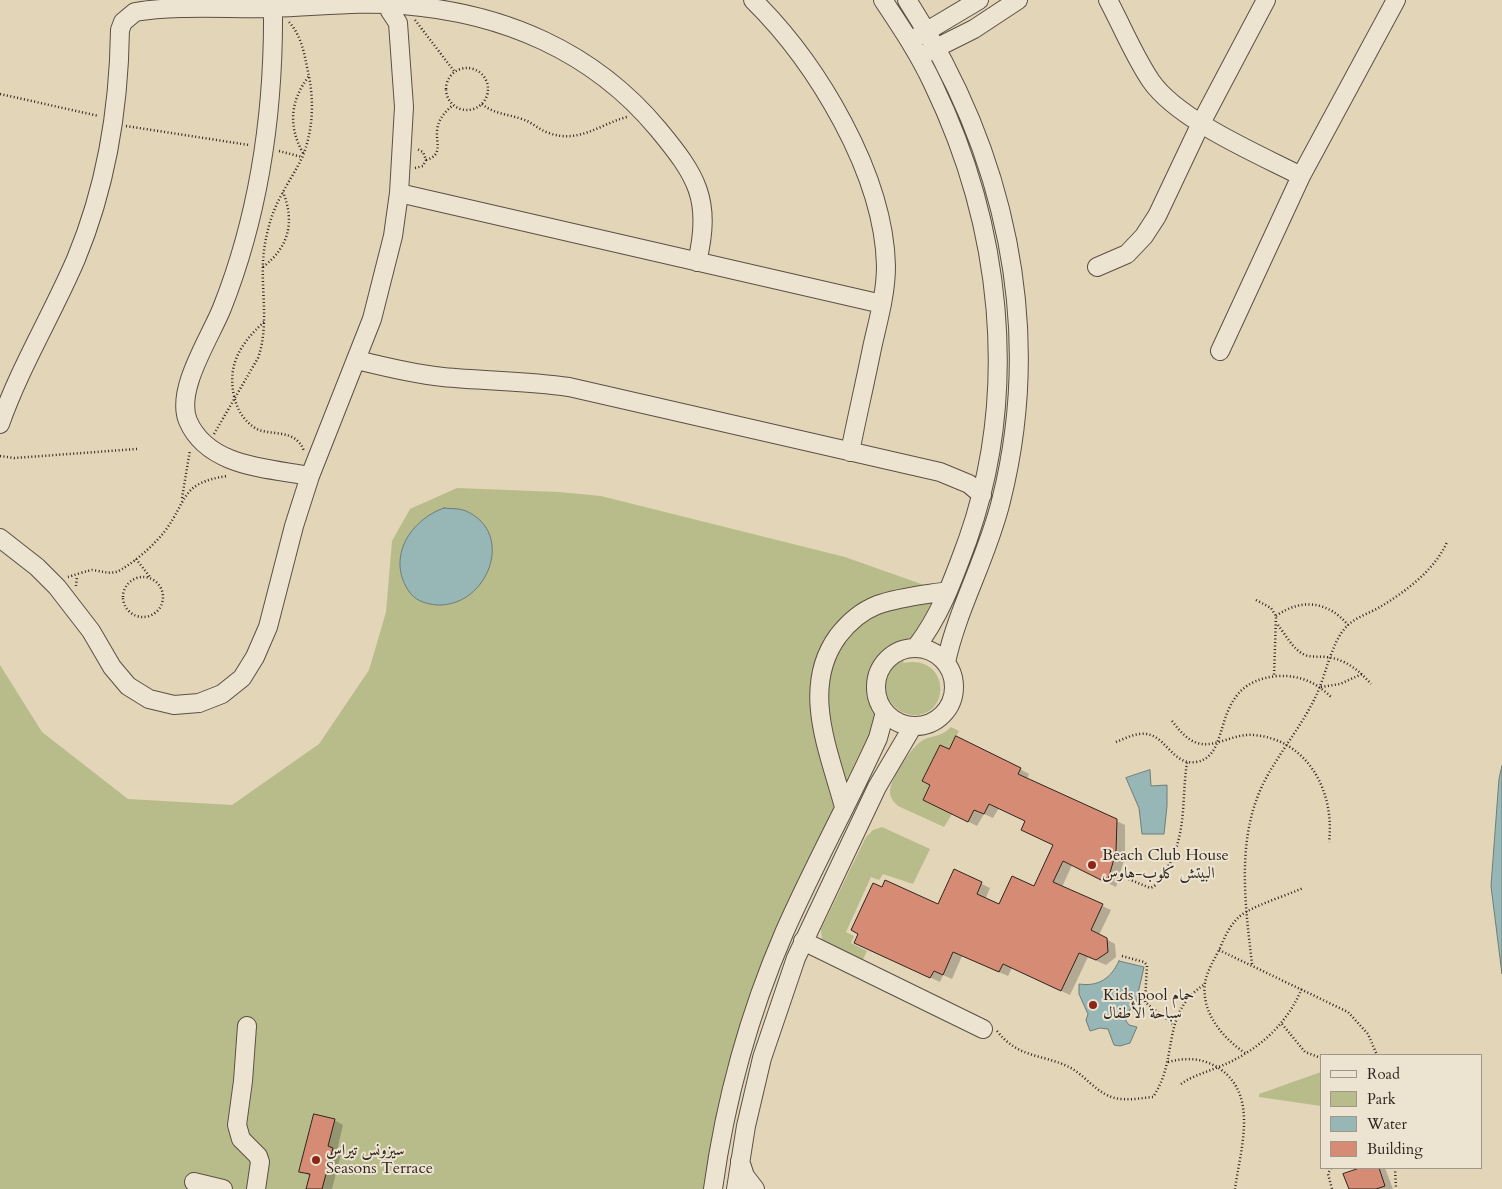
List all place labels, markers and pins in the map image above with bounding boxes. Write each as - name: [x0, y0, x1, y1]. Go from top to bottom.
- place label: Beach Club House البيتش كلوب-هاوس: [1102, 846, 1229, 884]
- marker: Beach Club House البيتش كلوب-هاوس: [1086, 859, 1098, 871]
- place label: Kids pool حمام سباحة الأطفال: [1103, 986, 1194, 1024]
- marker: Kids pool حمام سباحة الأطفال: [1087, 999, 1099, 1011]
- place label: سيزونس تيراس Seasons Terrace: [326, 1141, 433, 1179]
- marker: سيزونس تيراس Seasons Terrace: [310, 1154, 322, 1166]

